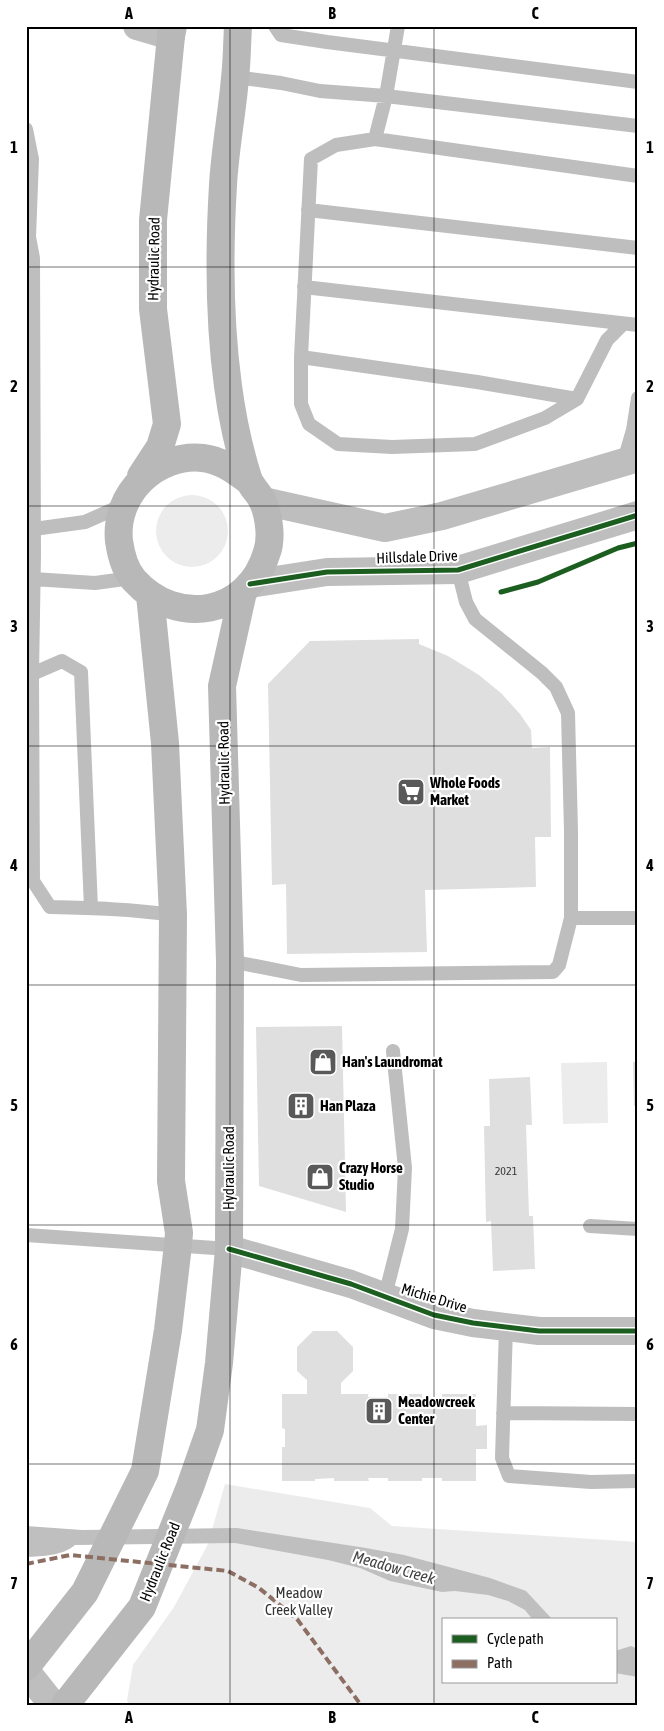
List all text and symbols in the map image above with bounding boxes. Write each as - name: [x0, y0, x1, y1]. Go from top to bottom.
- text: A: [124, 4, 133, 22]
- text: B: [328, 4, 336, 22]
- text: C: [531, 4, 539, 22]
- text: 1: [10, 138, 18, 156]
- text: 1: [646, 138, 654, 156]
- street label: Hydraulic Road: [144, 217, 163, 301]
- text: 2: [10, 377, 18, 395]
- text: 2: [646, 377, 654, 395]
- street label: Hillsdale Drive: [376, 547, 458, 566]
- text: 3: [10, 617, 18, 635]
- text: 3: [646, 617, 654, 635]
- street label: Hydraulic Road: [214, 721, 233, 805]
- place label: Whole Foods Market: [429, 774, 501, 808]
- supermarket icon: Whole Foods Market: [396, 777, 426, 807]
- text: 4: [9, 856, 18, 874]
- text: 4: [645, 856, 654, 874]
- shop icon: Han's Laundromat: [308, 1047, 338, 1077]
- place label: Han's Laundromat: [342, 1053, 443, 1070]
- building icon: Han Plaza: [286, 1091, 316, 1121]
- text: 5: [10, 1096, 18, 1114]
- text: 5: [646, 1096, 654, 1114]
- place label: Han Plaza: [320, 1097, 376, 1114]
- street label: Hydraulic Road: [220, 1126, 237, 1210]
- place label: Crazy Horse Studio: [339, 1159, 403, 1193]
- shop icon: Crazy Horse Studio: [305, 1162, 335, 1192]
- house number: 2021: [495, 1164, 518, 1178]
- street label: Michie Drive: [399, 1279, 469, 1316]
- text: 6: [10, 1335, 18, 1353]
- text: 6: [646, 1335, 654, 1353]
- place label: Meadowcreek Center: [398, 1393, 475, 1427]
- building icon: Meadowcreek Center: [364, 1396, 394, 1426]
- street label: Hydraulic Road: [136, 1520, 183, 1604]
- water label: Meadow Creek: [351, 1547, 438, 1588]
- text: 7: [10, 1574, 18, 1592]
- text: 7: [646, 1574, 654, 1592]
- park label: Meadow Creek Valley: [265, 1584, 333, 1618]
- legend: [442, 1618, 616, 1684]
- text: Cycle path: [487, 1630, 544, 1647]
- text: Path: [487, 1654, 513, 1671]
- text: A: [124, 1708, 133, 1726]
- text: B: [328, 1708, 336, 1726]
- text: C: [531, 1708, 539, 1726]

